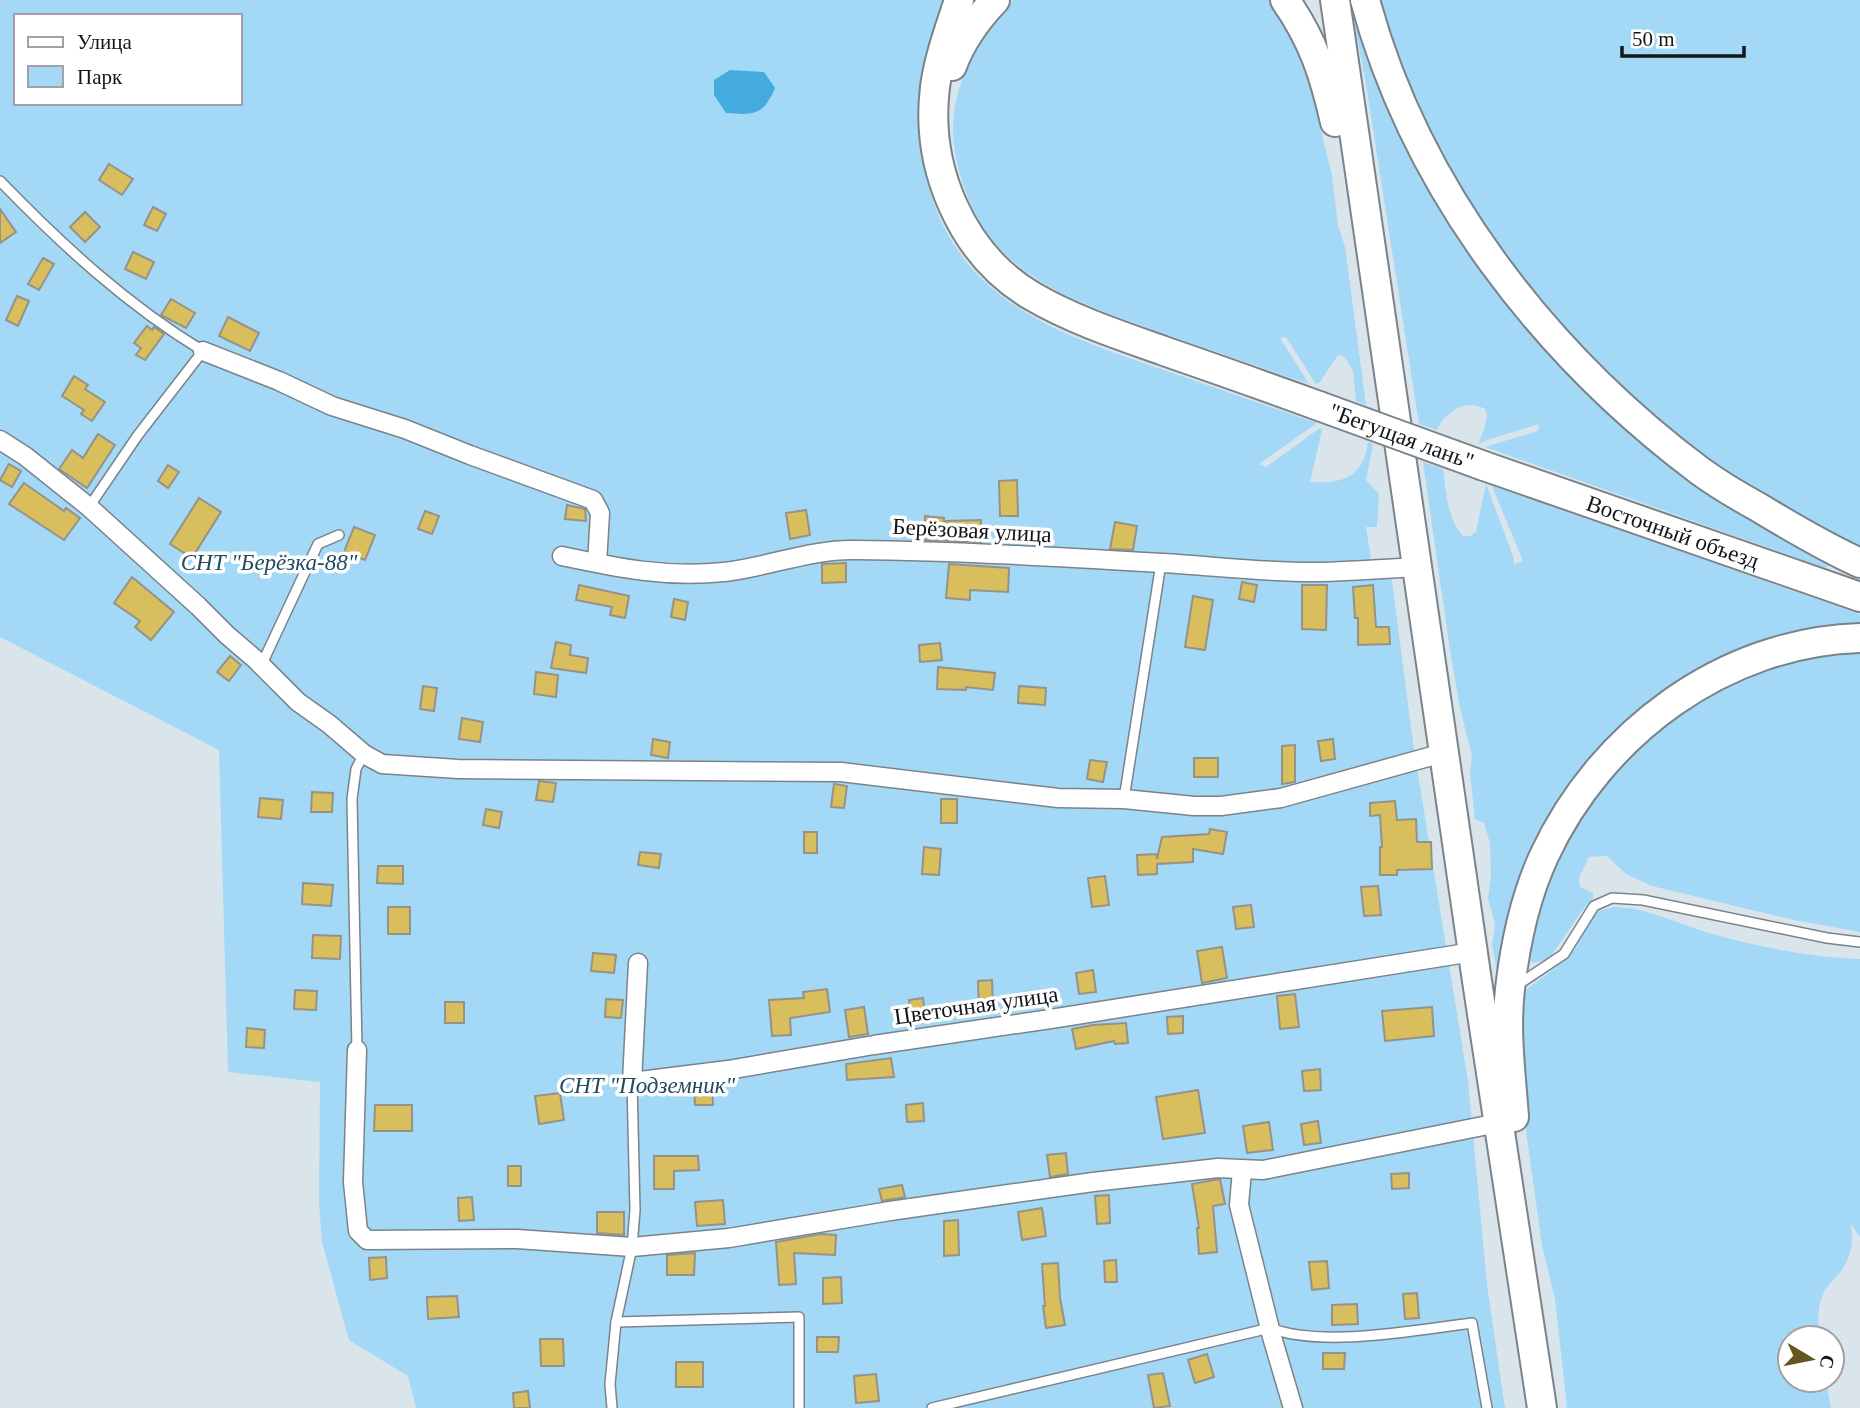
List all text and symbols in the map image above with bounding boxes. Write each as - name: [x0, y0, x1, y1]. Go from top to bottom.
- legend: [14, 14, 242, 105]
- scale bar: [1622, 14, 1744, 58]
- text: 50 m: [1632, 27, 1675, 51]
- text: Улица: [77, 30, 132, 54]
- text: Парк: [77, 65, 123, 89]
- street label: "Бегущая лань": [1326, 399, 1477, 474]
- street label: Восточный объезд: [1583, 491, 1763, 574]
- street label: Берёзовая улица: [892, 514, 1052, 547]
- park label: СНТ "Берёзка-88": [181, 550, 358, 575]
- street label: Цветочная улица: [892, 982, 1060, 1029]
- park label: СНТ "Подземник": [559, 1073, 735, 1098]
- north arrow: [1776, 1324, 1846, 1394]
- text: С: [1816, 1353, 1839, 1370]

